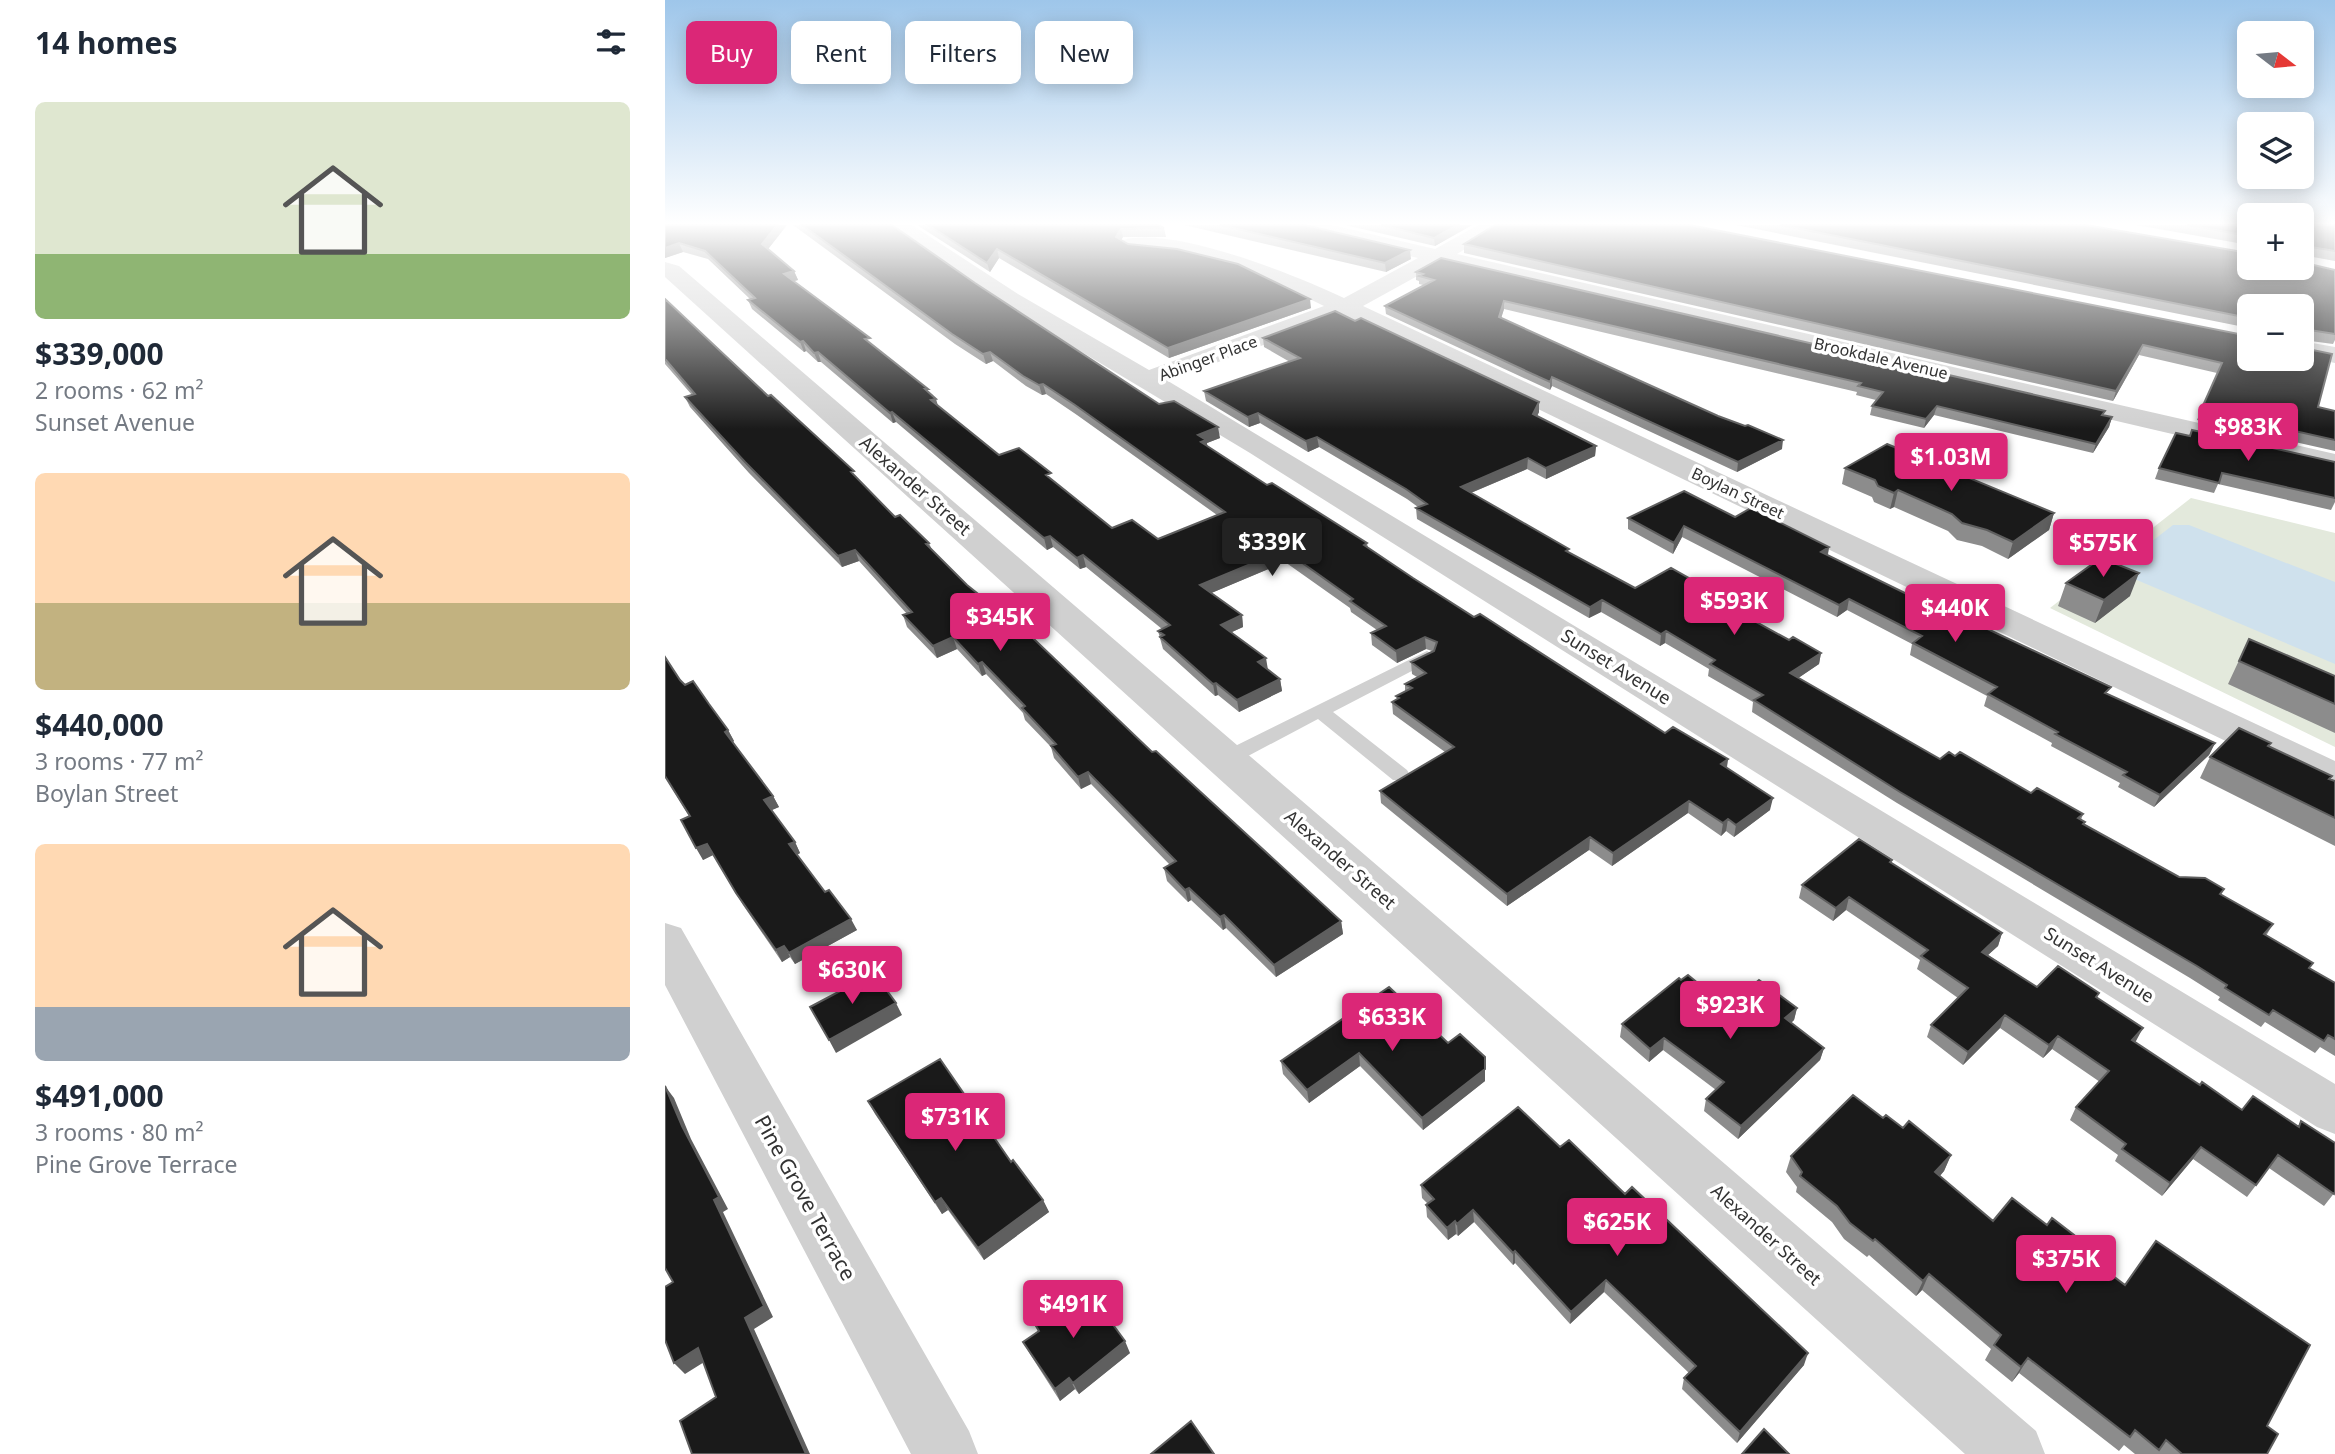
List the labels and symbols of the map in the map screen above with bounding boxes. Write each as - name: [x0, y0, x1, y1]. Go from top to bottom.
- north arrow: [2237, 21, 2313, 98]
- street label: Abinger Place: [1156, 330, 1260, 386]
- street label: Brookdale Avenue: [1812, 332, 1950, 384]
- pin: $983K: [2199, 404, 2297, 463]
- street label: Alexander Street: [855, 430, 977, 541]
- pin: $1.03M: [1894, 434, 2008, 493]
- street label: Boylan Street: [1688, 462, 1788, 524]
- pin: $339K: [1223, 518, 1321, 578]
- pin: $575K: [2054, 520, 2152, 579]
- pin: $593K: [1685, 578, 1783, 637]
- pin: $440K: [1906, 584, 2004, 644]
- pin: $345K: [951, 594, 1049, 653]
- street label: Sunset Avenue: [1557, 623, 1676, 710]
- street label: Alexander Street: [1280, 804, 1402, 915]
- street label: Sunset Avenue: [2040, 921, 2159, 1008]
- pin: $630K: [803, 946, 901, 1006]
- pin: $923K: [1681, 982, 1779, 1041]
- pin: $633K: [1343, 993, 1441, 1053]
- pin: $731K: [906, 1094, 1004, 1153]
- street label: Pine Grove Terrace: [749, 1110, 863, 1285]
- street label: Alexander Street: [1707, 1178, 1827, 1290]
- pin: $625K: [1568, 1198, 1666, 1258]
- pin: $375K: [2017, 1236, 2115, 1295]
- pin: $491K: [1024, 1280, 1122, 1340]

